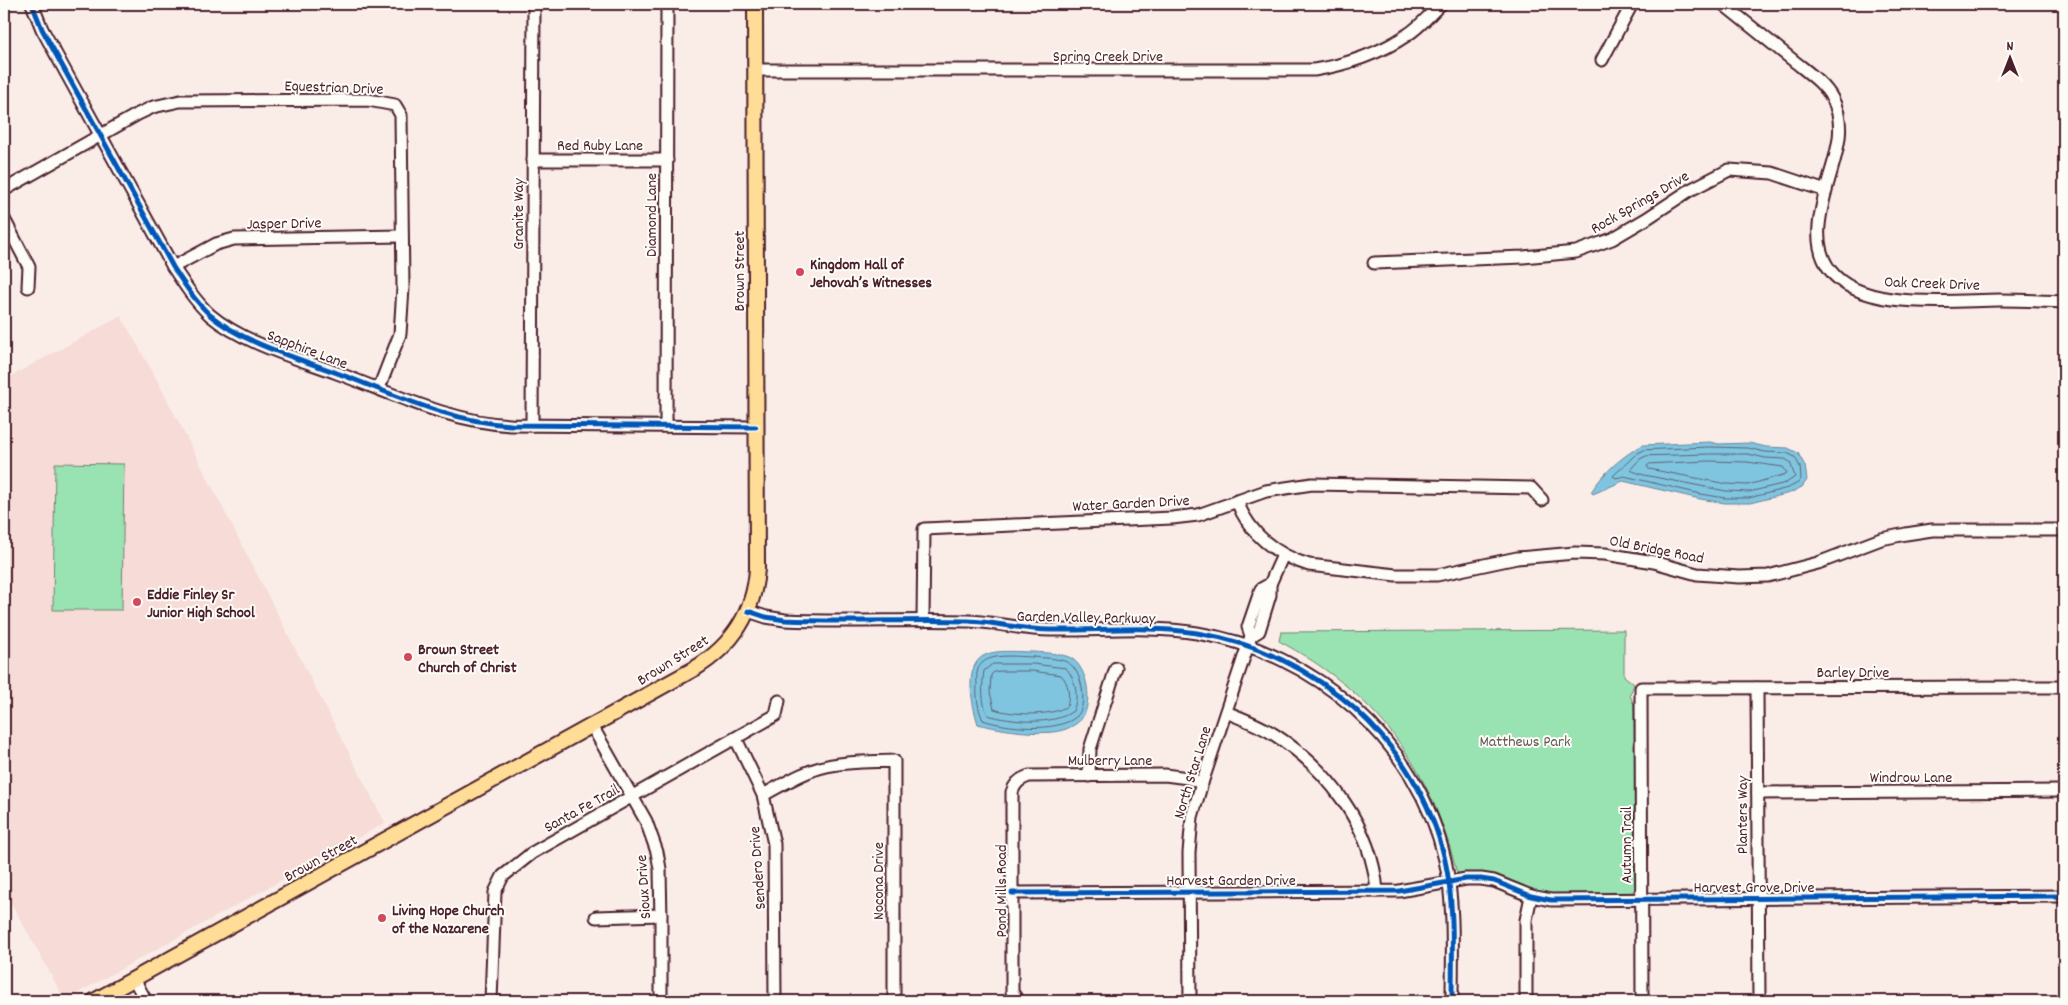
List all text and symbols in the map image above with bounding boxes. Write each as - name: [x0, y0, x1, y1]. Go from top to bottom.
- north arrow: [1986, 32, 2036, 82]
- text: N: [2007, 37, 2014, 57]
- street label: Spring Creek Drive: [1053, 46, 1163, 69]
- street label: Equestrian Drive: [284, 75, 384, 102]
- street label: Red Ruby Lane: [557, 135, 643, 158]
- street label: Rock Springs Drive: [1587, 166, 1694, 241]
- street label: Diamond Lane: [641, 173, 664, 257]
- street label: Granite Way: [508, 178, 531, 250]
- street label: Jasper Drive: [246, 212, 322, 237]
- street label: Brown Street: [729, 230, 752, 311]
- place label: Kingdom Hall of Jehovah’s Witnesses: [810, 254, 932, 295]
- marker: Kingdom Hall of Jehovah’s Witnesses: [794, 266, 806, 278]
- street label: Oak Creek Drive: [1884, 271, 1980, 298]
- street label: Sapphire Lane: [263, 324, 351, 376]
- street label: Water Garden Drive: [1072, 490, 1190, 519]
- street label: Old Bridge Road: [1607, 530, 1706, 571]
- place label: Eddie Finley Sr Junior High School: [147, 584, 255, 625]
- marker: Eddie Finley Sr Junior High School: [131, 596, 143, 608]
- street label: Garden Valley Parkway: [1016, 606, 1156, 631]
- street label: Brown Street: [633, 630, 714, 692]
- place label: Brown Street Church of Christ: [418, 639, 517, 680]
- marker: Brown Street Church of Christ: [402, 651, 414, 663]
- street label: Barley Drive: [1817, 662, 1889, 685]
- street label: North Star Lane: [1168, 723, 1218, 822]
- park label: Matthews Park: [1479, 731, 1571, 754]
- street label: Mulberry Lane: [1068, 750, 1152, 773]
- street label: Windrow Lane: [1870, 767, 1952, 790]
- street label: Planters Way: [1732, 775, 1755, 854]
- street label: Santa Fe Trail: [540, 779, 624, 839]
- street label: Autumn Trail: [1616, 806, 1639, 884]
- street label: Sendero Drive: [744, 825, 773, 910]
- street label: Brown Street: [280, 829, 362, 889]
- street label: Nocona Drive: [868, 842, 891, 920]
- street label: Pond Mills Road: [991, 844, 1014, 938]
- street label: Sioux Drive: [631, 854, 658, 920]
- street label: Harvest Garden Drive: [1166, 870, 1296, 893]
- street label: Harvest Grove Drive: [1694, 877, 1815, 900]
- place label: Living Hope Church of the Nazarene: [392, 900, 504, 941]
- marker: Living Hope Church of the Nazarene: [376, 912, 388, 924]

